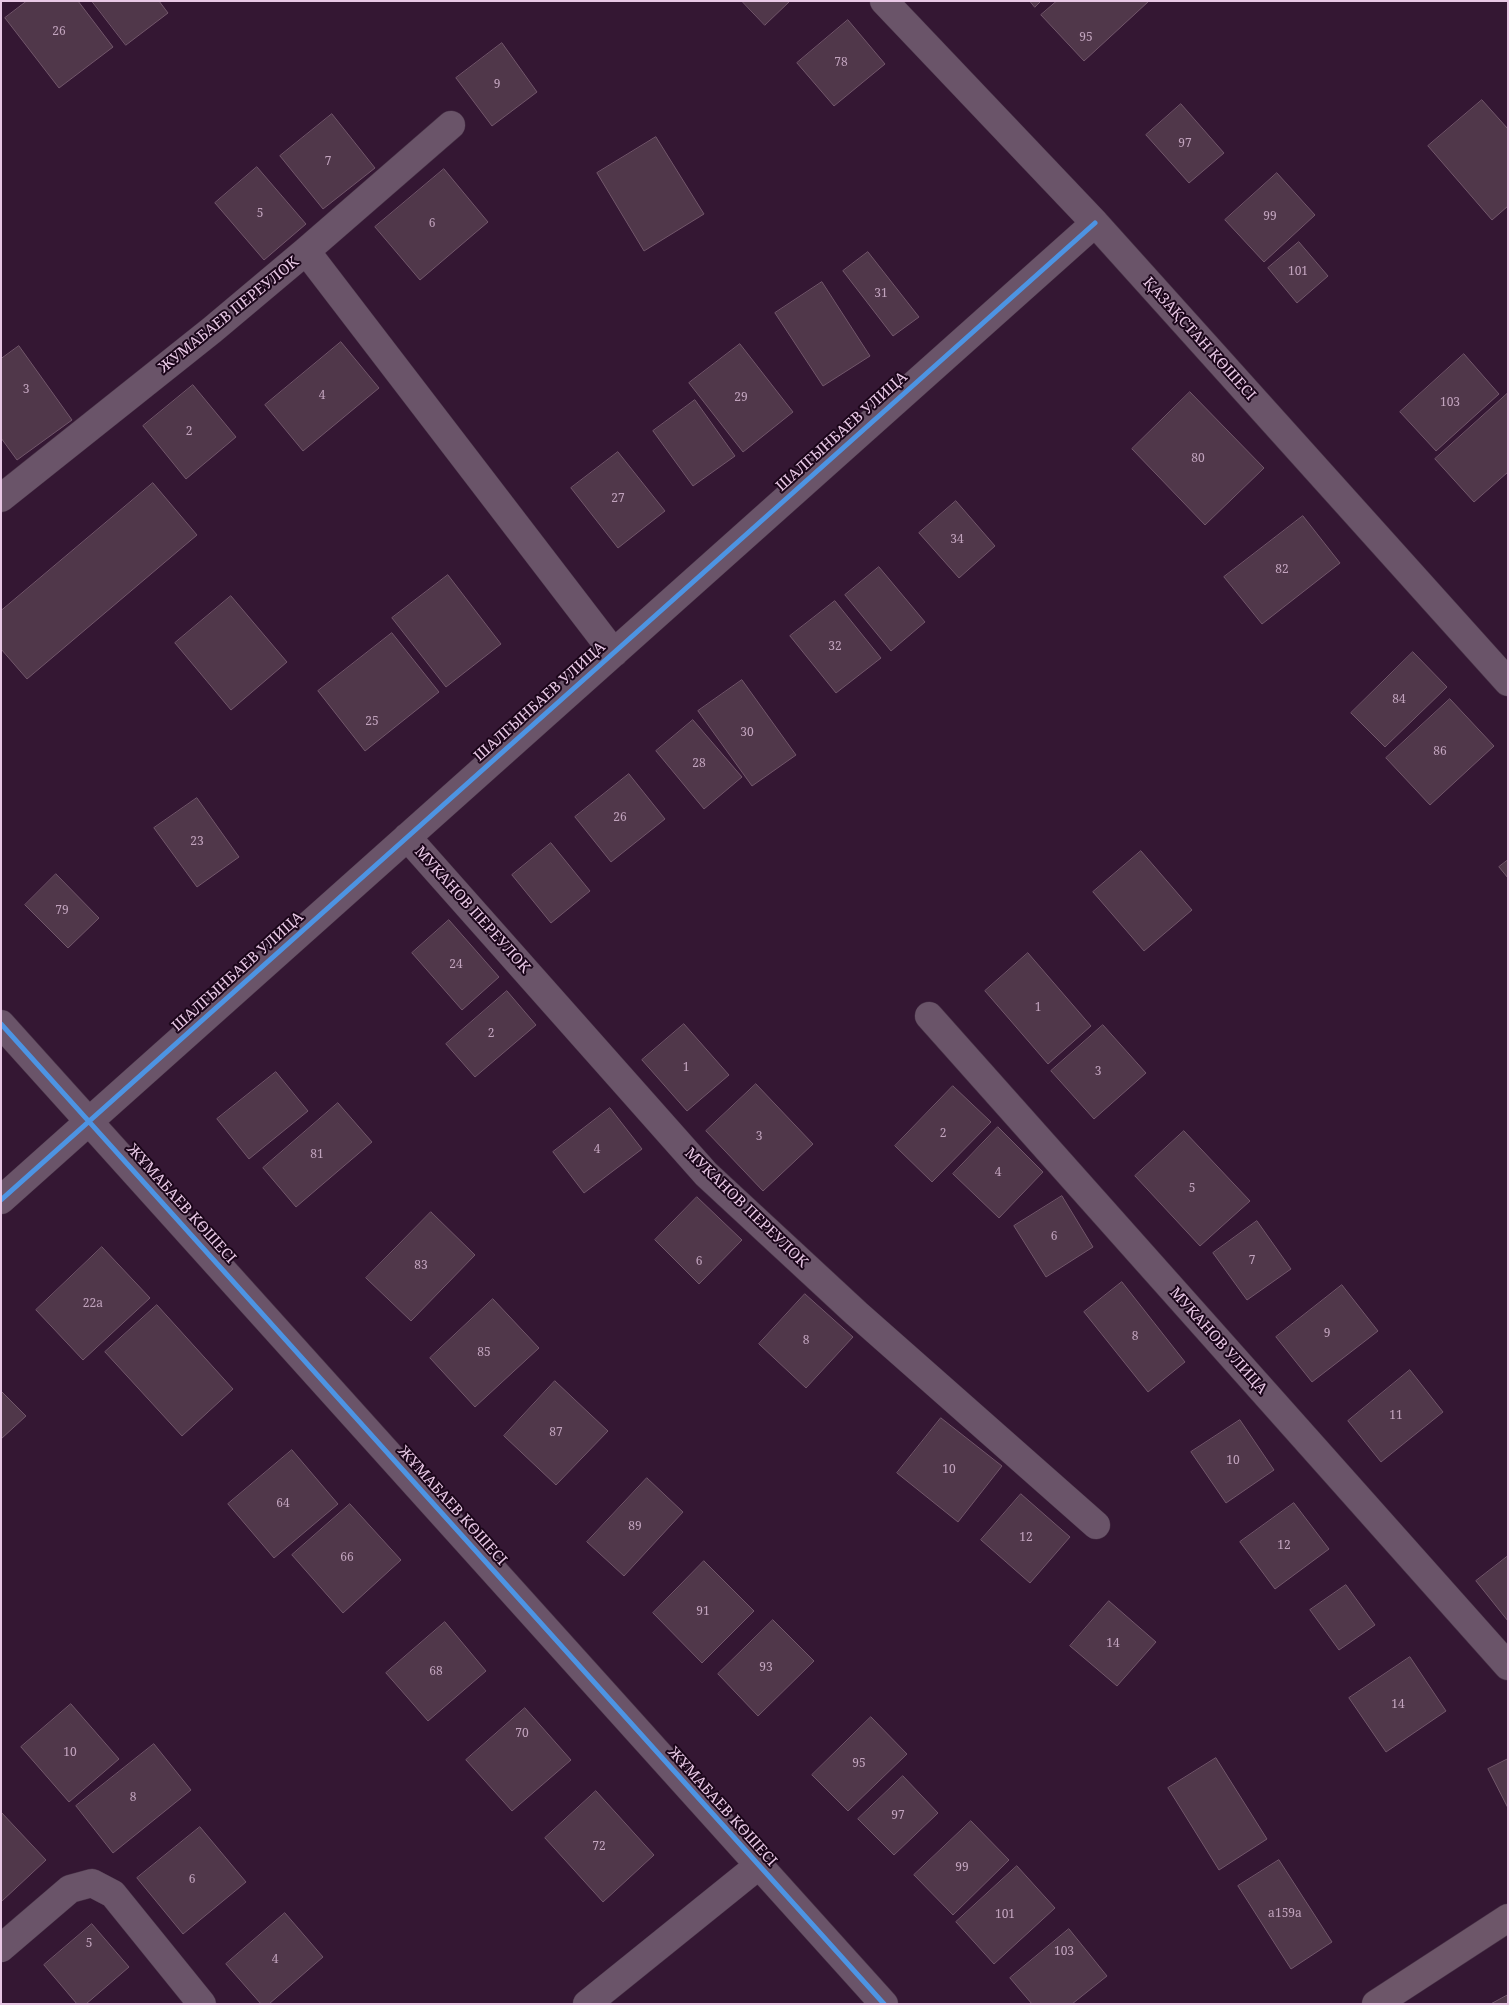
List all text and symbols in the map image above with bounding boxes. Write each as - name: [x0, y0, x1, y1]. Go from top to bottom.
- house number: 26: [52, 25, 66, 39]
- house number: 95: [1079, 31, 1093, 45]
- house number: 78: [834, 56, 848, 70]
- house number: 9: [494, 78, 500, 92]
- house number: 97: [1178, 137, 1192, 151]
- house number: 7: [325, 155, 331, 169]
- house number: 5: [257, 207, 263, 221]
- house number: 99: [1263, 210, 1277, 224]
- house number: 6: [429, 217, 435, 231]
- street label: ЖУМАБАЕВ ПЕРЕУЛОК: [155, 253, 303, 377]
- house number: 101: [1288, 265, 1308, 279]
- street label: ҚАЗАҚСТАН КӨШЕСІ: [1139, 274, 1259, 404]
- house number: 31: [874, 287, 888, 301]
- street label: ШАЛГЫНБАЕВ УЛИЦА: [773, 368, 911, 496]
- house number: 3: [23, 383, 29, 397]
- house number: 4: [319, 389, 325, 403]
- house number: 29: [734, 391, 748, 405]
- house number: 103: [1440, 396, 1460, 410]
- house number: 2: [186, 425, 192, 439]
- house number: 80: [1191, 452, 1205, 466]
- house number: 27: [611, 492, 625, 506]
- house number: 34: [950, 533, 964, 547]
- house number: 82: [1275, 563, 1289, 577]
- street label: ШАЛГЫНБАЕВ УЛИЦА: [471, 638, 609, 766]
- house number: 32: [828, 640, 842, 654]
- house number: 84: [1392, 693, 1406, 707]
- house number: 25: [365, 715, 379, 729]
- house number: 30: [740, 726, 754, 740]
- house number: 86: [1433, 745, 1447, 759]
- house number: 28: [692, 757, 706, 771]
- house number: 26: [613, 811, 627, 825]
- house number: 23: [190, 835, 204, 849]
- street label: МУКАНОВ ПЕРЕУЛОК: [410, 843, 534, 977]
- house number: 79: [55, 904, 69, 918]
- street label: ШАЛГЫНБАЕВ УЛИЦА: [169, 908, 307, 1036]
- house number: 24: [449, 958, 463, 972]
- house number: 1: [1035, 1001, 1041, 1015]
- house number: 2: [488, 1027, 494, 1041]
- house number: 1: [683, 1061, 689, 1075]
- house number: 3: [1095, 1065, 1101, 1079]
- house number: 2: [940, 1127, 946, 1141]
- house number: 3: [756, 1130, 762, 1144]
- street label: ЖҰМАБАЕВ КӨШЕСІ: [123, 1141, 239, 1267]
- house number: 4: [594, 1143, 600, 1157]
- street label: МУКАНОВ ПЕРЕУЛОК: [681, 1145, 811, 1271]
- house number: 81: [310, 1148, 324, 1162]
- house number: 4: [995, 1166, 1001, 1180]
- house number: 5: [1189, 1182, 1195, 1196]
- house number: 6: [1051, 1230, 1057, 1244]
- house number: 7: [1249, 1254, 1255, 1268]
- house number: 6: [696, 1255, 702, 1269]
- house number: 83: [414, 1259, 428, 1273]
- street label: МУКАНОВ УЛИЦА: [1165, 1284, 1271, 1398]
- house number: 22а: [83, 1297, 103, 1311]
- house number: 9: [1324, 1327, 1330, 1341]
- house number: 8: [1132, 1330, 1138, 1344]
- house number: 8: [803, 1334, 809, 1348]
- house number: 85: [477, 1346, 491, 1360]
- house number: 11: [1389, 1409, 1403, 1423]
- house number: 87: [549, 1426, 563, 1440]
- street label: ЖҰМАБАЕВ КӨШЕСІ: [394, 1443, 510, 1569]
- house number: 10: [1226, 1454, 1240, 1468]
- house number: 10: [942, 1463, 956, 1477]
- house number: 64: [276, 1497, 290, 1511]
- house number: 89: [628, 1520, 642, 1534]
- house number: 12: [1019, 1531, 1033, 1545]
- house number: 12: [1277, 1539, 1291, 1553]
- house number: 66: [340, 1551, 354, 1565]
- house number: 91: [696, 1605, 710, 1619]
- house number: 14: [1106, 1637, 1120, 1651]
- house number: 93: [759, 1661, 773, 1675]
- house number: 68: [429, 1665, 443, 1679]
- house number: 14: [1391, 1698, 1405, 1712]
- house number: 70: [515, 1727, 529, 1741]
- street label: ЖҰМАБАЕВ КӨШЕСІ: [664, 1744, 780, 1870]
- house number: 10: [63, 1746, 77, 1760]
- house number: 95: [852, 1757, 866, 1771]
- house number: 8: [130, 1791, 136, 1805]
- house number: 97: [891, 1809, 905, 1823]
- house number: 72: [592, 1840, 606, 1854]
- house number: 99: [955, 1861, 969, 1875]
- house number: 6: [189, 1873, 195, 1887]
- house number: а159а: [1268, 1907, 1302, 1921]
- house number: 101: [995, 1908, 1015, 1922]
- house number: 5: [86, 1937, 92, 1951]
- house number: 103: [1054, 1945, 1074, 1959]
- house number: 4: [272, 1953, 278, 1967]

